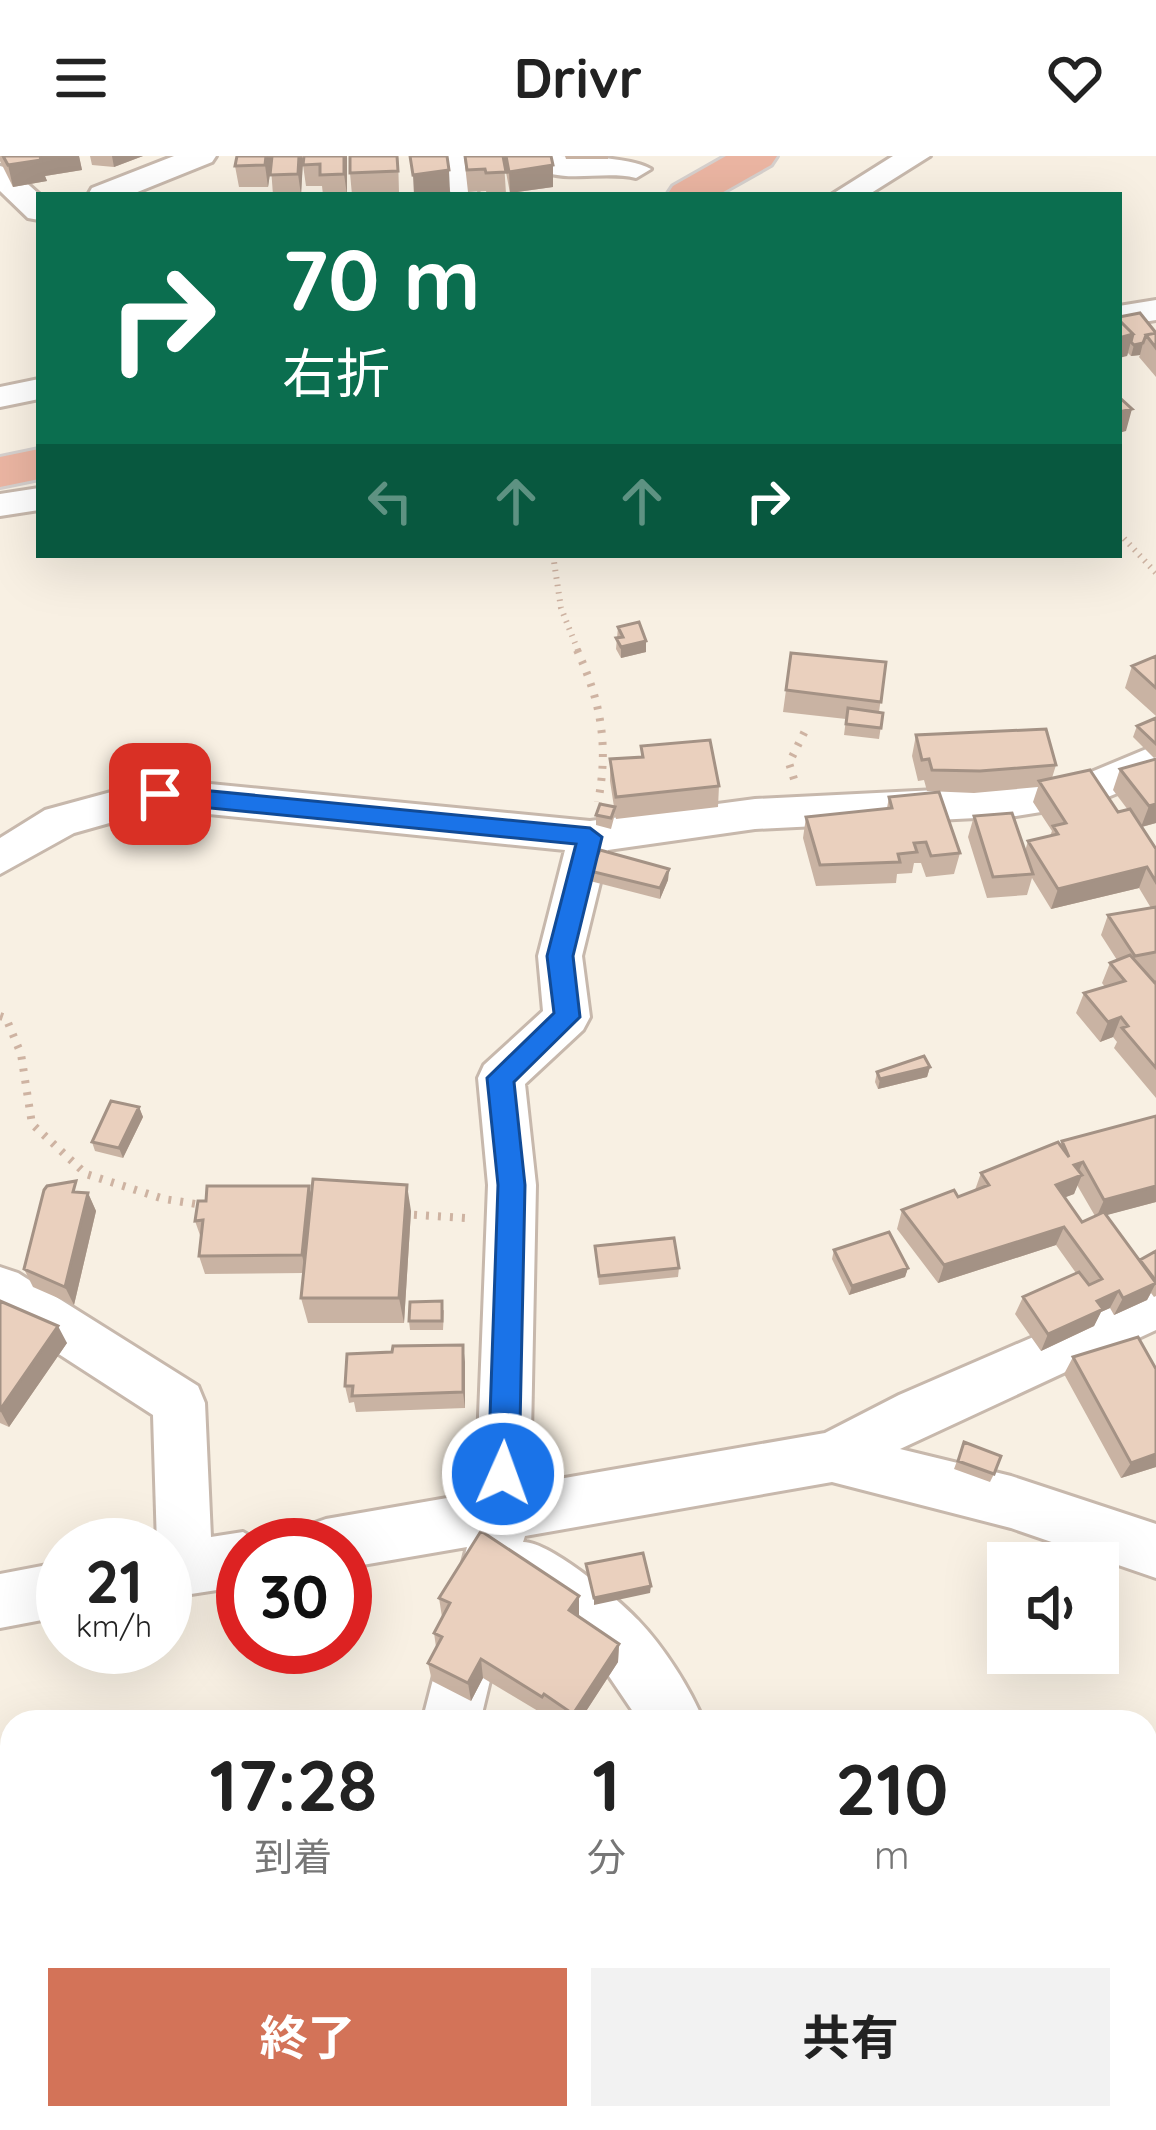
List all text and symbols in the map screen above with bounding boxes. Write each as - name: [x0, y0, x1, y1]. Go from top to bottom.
- text: Drivr: [514, 44, 642, 112]
- icon: menu: [48, 45, 114, 111]
- icon: heart: [1042, 45, 1108, 111]
- text: 70 m: [282, 226, 481, 331]
- icon: right: [84, 240, 240, 396]
- text: 右折: [282, 339, 390, 407]
- icon: left: [357, 468, 423, 534]
- icon: ahead: [483, 468, 549, 534]
- icon: ahead: [609, 468, 675, 534]
- icon: right: [735, 468, 801, 534]
- pin: [109, 743, 211, 845]
- icon: arrive: [127, 761, 193, 827]
- position arrow: [440, 1411, 566, 1537]
- speed limit sign: 30: [216, 1518, 372, 1674]
- map controls: [987, 1542, 1119, 1674]
- button: sound: [987, 1542, 1119, 1674]
- text: 21: [85, 1543, 143, 1618]
- text: km/h: [76, 1607, 152, 1645]
- text: 17:28: [210, 1739, 377, 1829]
- text: 1: [592, 1739, 620, 1829]
- text: 210: [835, 1743, 948, 1833]
- text: m: [874, 1830, 910, 1879]
- text: 到着: [254, 1832, 332, 1881]
- text: 分: [587, 1832, 626, 1881]
- button: 終了: [48, 1968, 567, 2106]
- button: 共有: [591, 1968, 1110, 2106]

